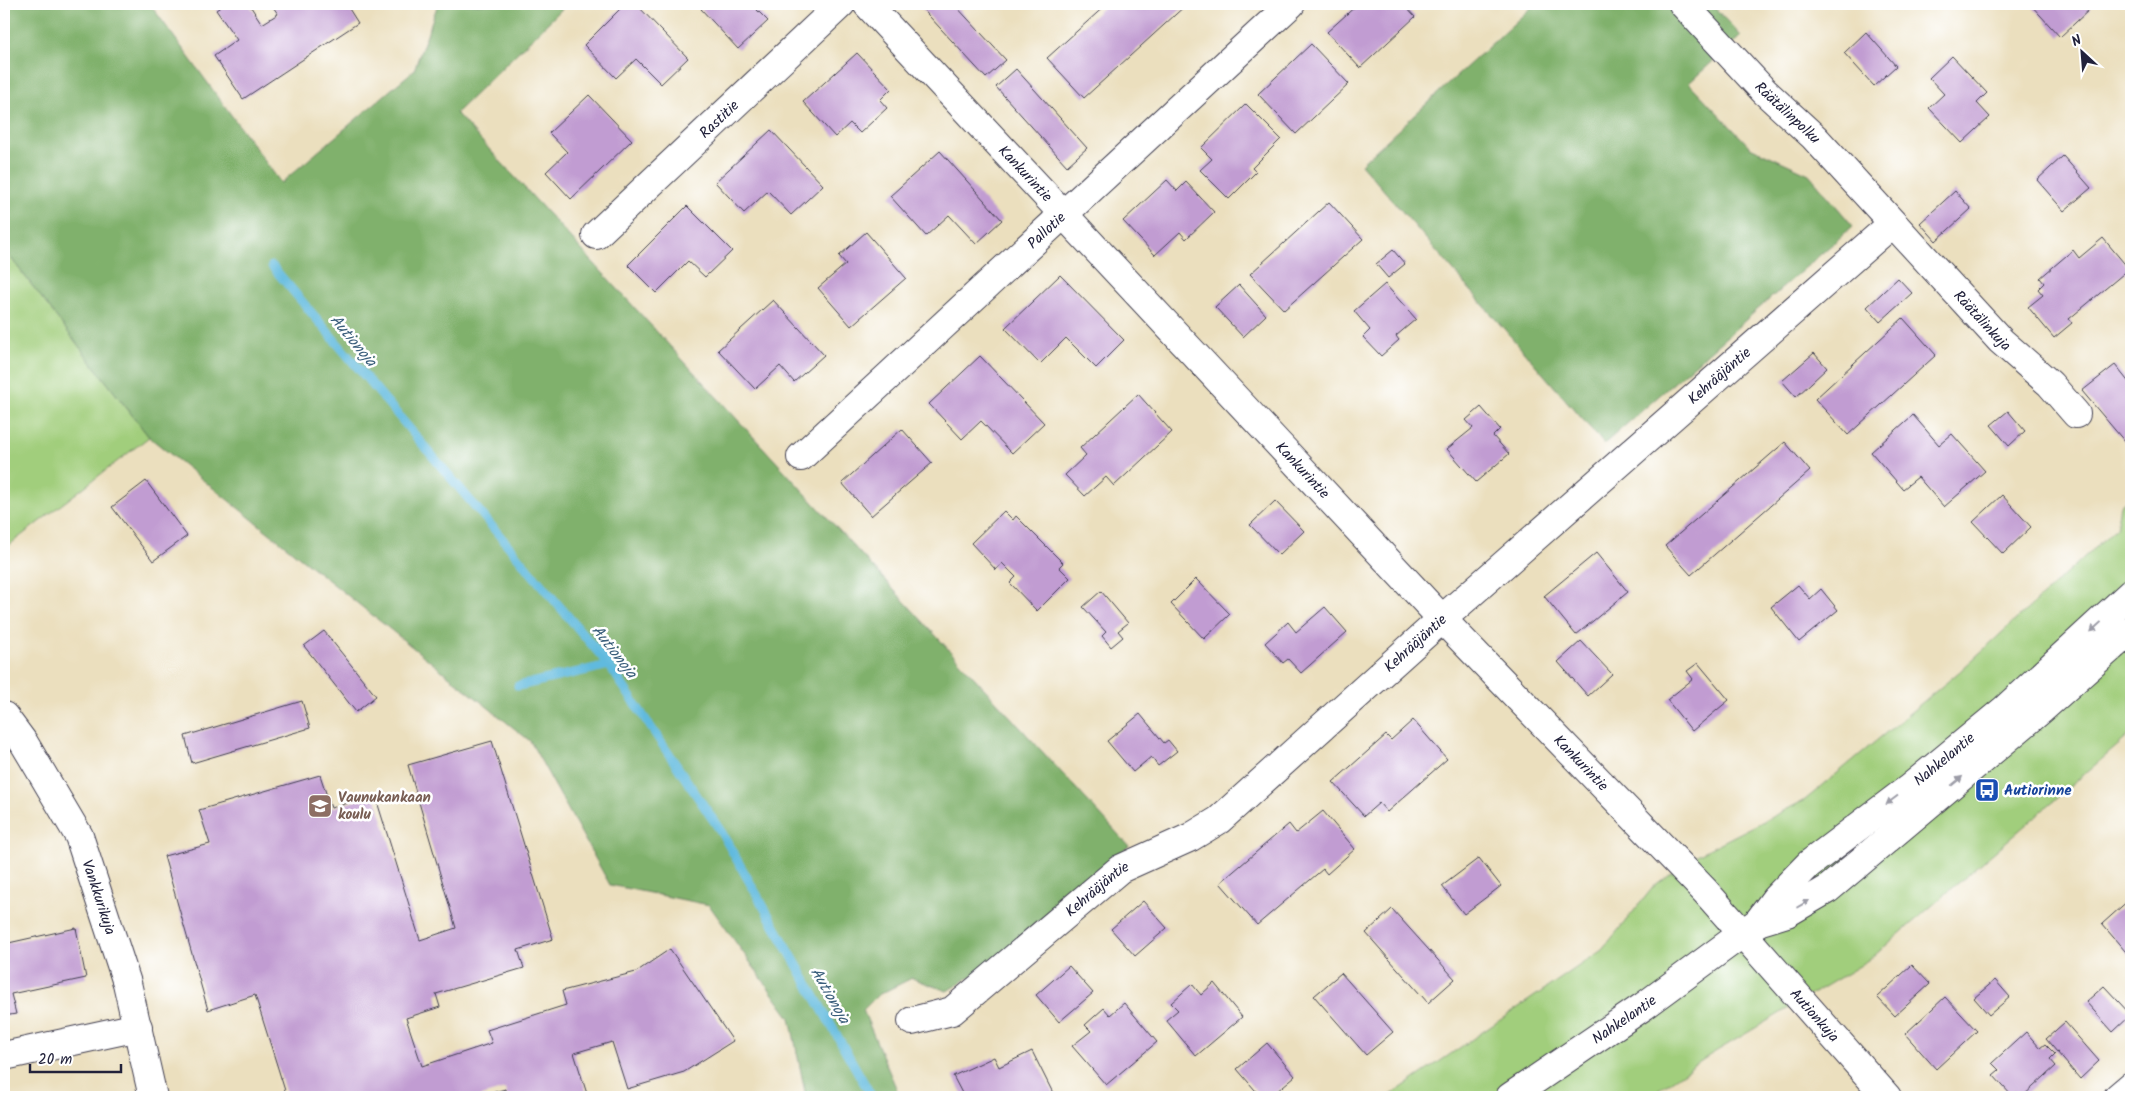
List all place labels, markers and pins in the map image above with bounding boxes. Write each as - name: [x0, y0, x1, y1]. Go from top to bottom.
- bus stop icon: Autiorinne: [1974, 777, 2000, 803]
- place label: Autiorinne: [2004, 779, 2072, 803]
- place label: Vaunukankaan koulu: [338, 786, 431, 827]
- school or university icon: Vaunukankaan koulu: [307, 793, 333, 819]

